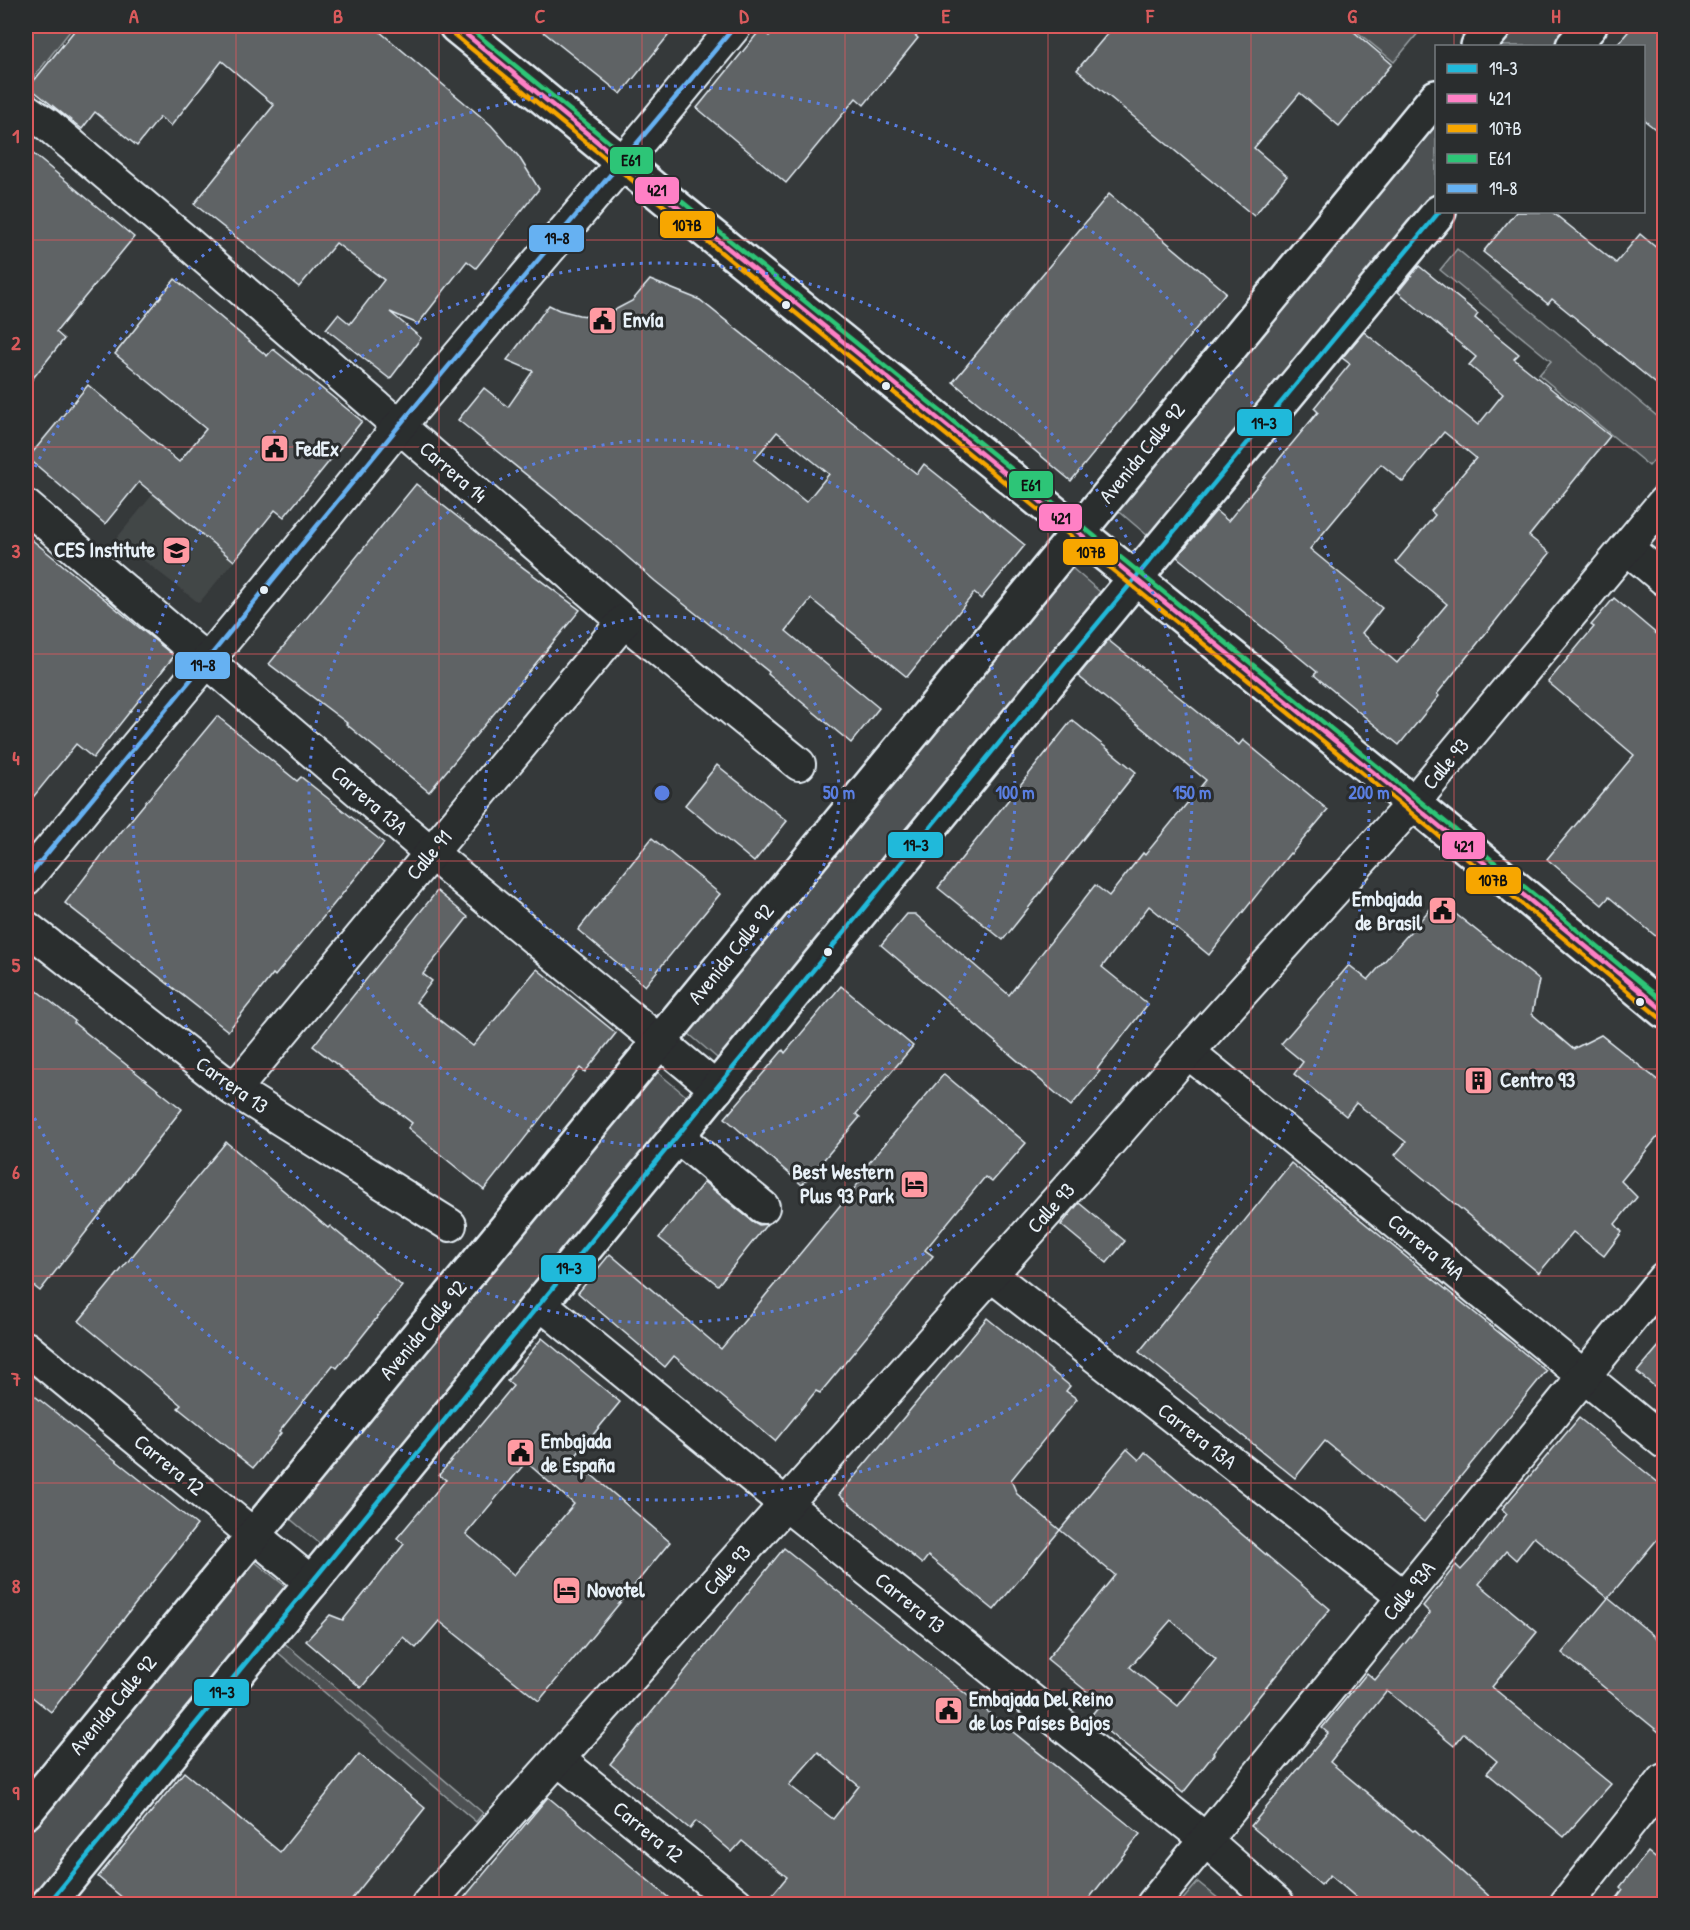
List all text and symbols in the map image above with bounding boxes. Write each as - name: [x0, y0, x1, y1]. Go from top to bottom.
- text: A: [129, 2, 139, 29]
- text: B: [333, 2, 343, 29]
- text: C: [535, 2, 546, 29]
- text: D: [739, 2, 749, 29]
- text: E: [942, 2, 951, 29]
- text: F: [1145, 2, 1155, 29]
- text: G: [1347, 2, 1357, 29]
- text: H: [1551, 2, 1561, 29]
- legend: [1435, 45, 1645, 213]
- text: 19-3: [1489, 56, 1517, 81]
- text: 421: [1489, 86, 1511, 111]
- text: 107B: [1489, 116, 1522, 141]
- text: 1: [12, 122, 20, 149]
- line badge: E61: [609, 146, 654, 175]
- text: E61: [1489, 146, 1511, 171]
- text: E61: [621, 149, 641, 171]
- line badge: 421: [634, 176, 680, 205]
- text: 19-8: [1489, 176, 1517, 201]
- text: 421: [647, 179, 667, 201]
- line badge: 107B: [659, 210, 716, 239]
- text: 107B: [672, 214, 702, 236]
- line badge: 19-8: [528, 224, 585, 253]
- text: 19-8: [544, 227, 570, 249]
- unlabelled marker: [780, 299, 792, 311]
- public building icon: Envía: [586, 304, 618, 336]
- place label: Envía: [623, 305, 664, 334]
- text: 2: [11, 329, 21, 356]
- unlabelled marker: [880, 380, 892, 392]
- street label: Avenida Calle 92: [1092, 396, 1191, 509]
- line badge: 19-3: [1236, 408, 1293, 437]
- text: 19-3: [1251, 412, 1277, 434]
- public building icon: FedEx: [259, 433, 291, 465]
- place label: FedEx: [295, 434, 339, 463]
- street label: Carrera 14: [413, 434, 493, 509]
- line badge: E61: [1008, 470, 1054, 499]
- text: E61: [1021, 474, 1041, 496]
- line badge: 421: [1038, 503, 1083, 532]
- text: 421: [1051, 507, 1071, 529]
- school or university icon: CES Institute: [160, 534, 192, 566]
- place label: CES Institute: [54, 535, 156, 564]
- text: 3: [12, 537, 21, 564]
- line badge: 107B: [1062, 538, 1119, 566]
- text: 107B: [1076, 541, 1106, 563]
- unlabelled marker: [258, 584, 270, 596]
- line badge: 19-8: [174, 651, 231, 680]
- text: 19-8: [190, 654, 216, 676]
- street label: Calle 93: [1416, 732, 1476, 796]
- text: 4: [12, 744, 20, 771]
- street label: Carrera 13A: [325, 758, 414, 841]
- text: 50 m: [823, 780, 855, 805]
- text: 100 m: [995, 780, 1035, 805]
- text: 150 m: [1173, 780, 1211, 805]
- text: 200 m: [1349, 780, 1389, 805]
- centre of rings: [652, 783, 672, 803]
- street label: Calle 91: [399, 823, 458, 886]
- line badge: 19-3: [887, 831, 944, 859]
- line badge: 421: [1441, 831, 1486, 860]
- text: 19-3: [903, 834, 929, 856]
- text: 421: [1454, 835, 1474, 857]
- line badge: 107B: [1465, 866, 1522, 895]
- text: 107B: [1478, 869, 1508, 891]
- place label: Embajada de Brasil: [1352, 884, 1423, 937]
- public building icon: Embajada de Brasil: [1427, 895, 1459, 927]
- street label: Avenida Calle 92: [681, 897, 780, 1010]
- unlabelled marker: [822, 946, 834, 958]
- text: 5: [12, 951, 21, 978]
- unlabelled marker: [1634, 996, 1646, 1008]
- street label: Carrera 13: [190, 1049, 274, 1120]
- building icon: Centro 93: [1463, 1064, 1495, 1096]
- place label: Centro 93: [1500, 1065, 1576, 1094]
- place label: Best Western Plus 93 Park: [792, 1157, 894, 1210]
- text: 6: [12, 1158, 20, 1185]
- hotel icon: Best Western Plus 93 Park: [899, 1168, 931, 1200]
- street label: Calle 93: [1020, 1176, 1081, 1239]
- street label: Carrera 14A: [1382, 1207, 1471, 1287]
- line badge: 19-3: [540, 1254, 597, 1283]
- text: 19-3: [556, 1257, 582, 1279]
- street label: Avenida Calle 92: [372, 1274, 473, 1386]
- text: 7: [10, 1365, 21, 1392]
- street label: Carrera 13A: [1152, 1396, 1243, 1476]
- place label: Embajada de España: [541, 1426, 615, 1480]
- street label: Carrera 12: [128, 1427, 211, 1502]
- public building icon: Embajada de España: [504, 1437, 536, 1469]
- street label: Calle 93: [696, 1538, 757, 1601]
- street label: Calle 93A: [1376, 1555, 1442, 1627]
- street label: Carrera 13: [869, 1565, 951, 1640]
- text: 8: [12, 1572, 21, 1599]
- hotel icon: Novotel: [550, 1574, 582, 1606]
- place label: Novotel: [587, 1575, 645, 1604]
- street label: Avenida Calle 92: [62, 1649, 163, 1761]
- line badge: 19-3: [193, 1678, 250, 1707]
- text: 19-3: [209, 1681, 235, 1703]
- place label: Embajada Del Reino de los Países Bajos: [969, 1684, 1114, 1737]
- public building icon: Embajada Del Reino de los Países Bajos: [932, 1695, 964, 1727]
- text: 9: [12, 1779, 20, 1806]
- street label: Carrera 12: [607, 1794, 690, 1869]

